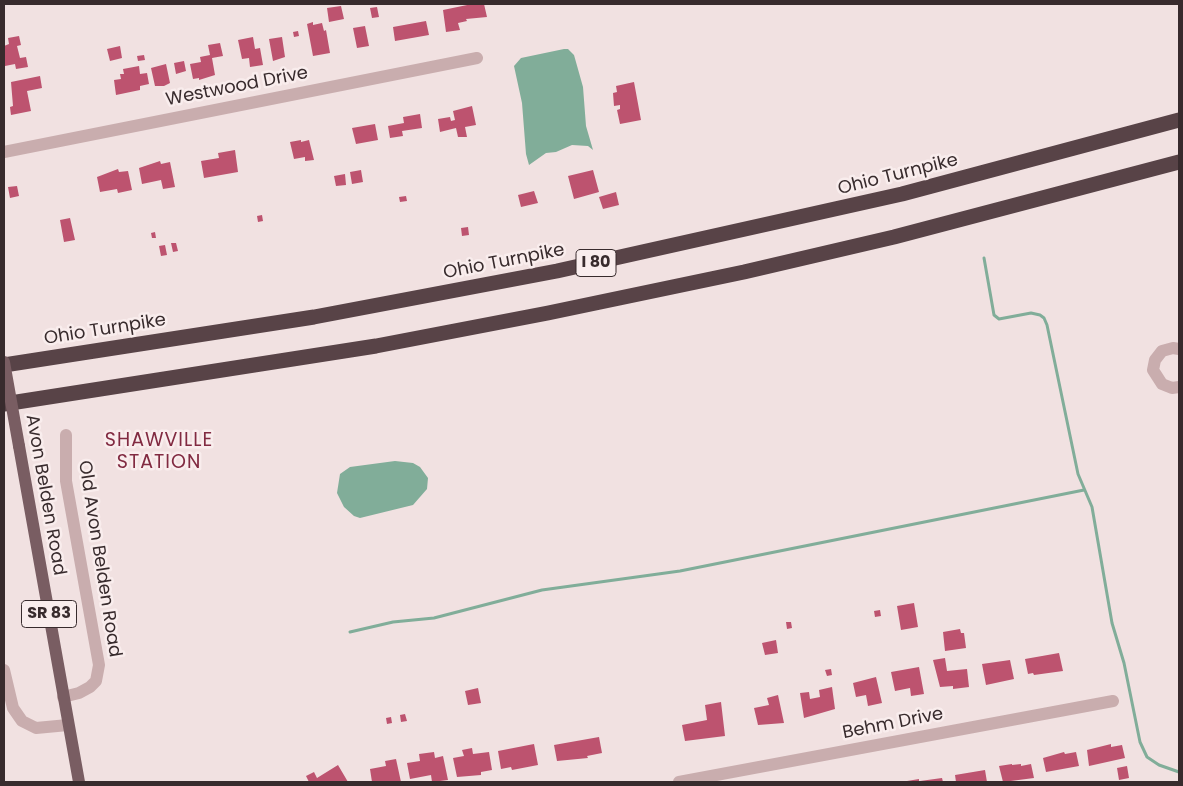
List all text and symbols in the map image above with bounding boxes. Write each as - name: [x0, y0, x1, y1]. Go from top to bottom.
- street label: Westwood Drive: [164, 63, 310, 111]
- street label: Ohio Turnpike: [836, 150, 960, 200]
- street label: Ohio Turnpike: [442, 240, 566, 284]
- road number: I 80: [576, 250, 616, 276]
- street label: Ohio Turnpike: [43, 310, 167, 350]
- street label: Avon Belden Road: [20, 413, 70, 577]
- district label: SHAWVILLE STATION: [104, 430, 214, 474]
- street label: Old Avon Belden Road: [73, 459, 125, 659]
- road number: SR 83: [22, 600, 76, 628]
- street label: Behm Drive: [841, 704, 945, 744]

